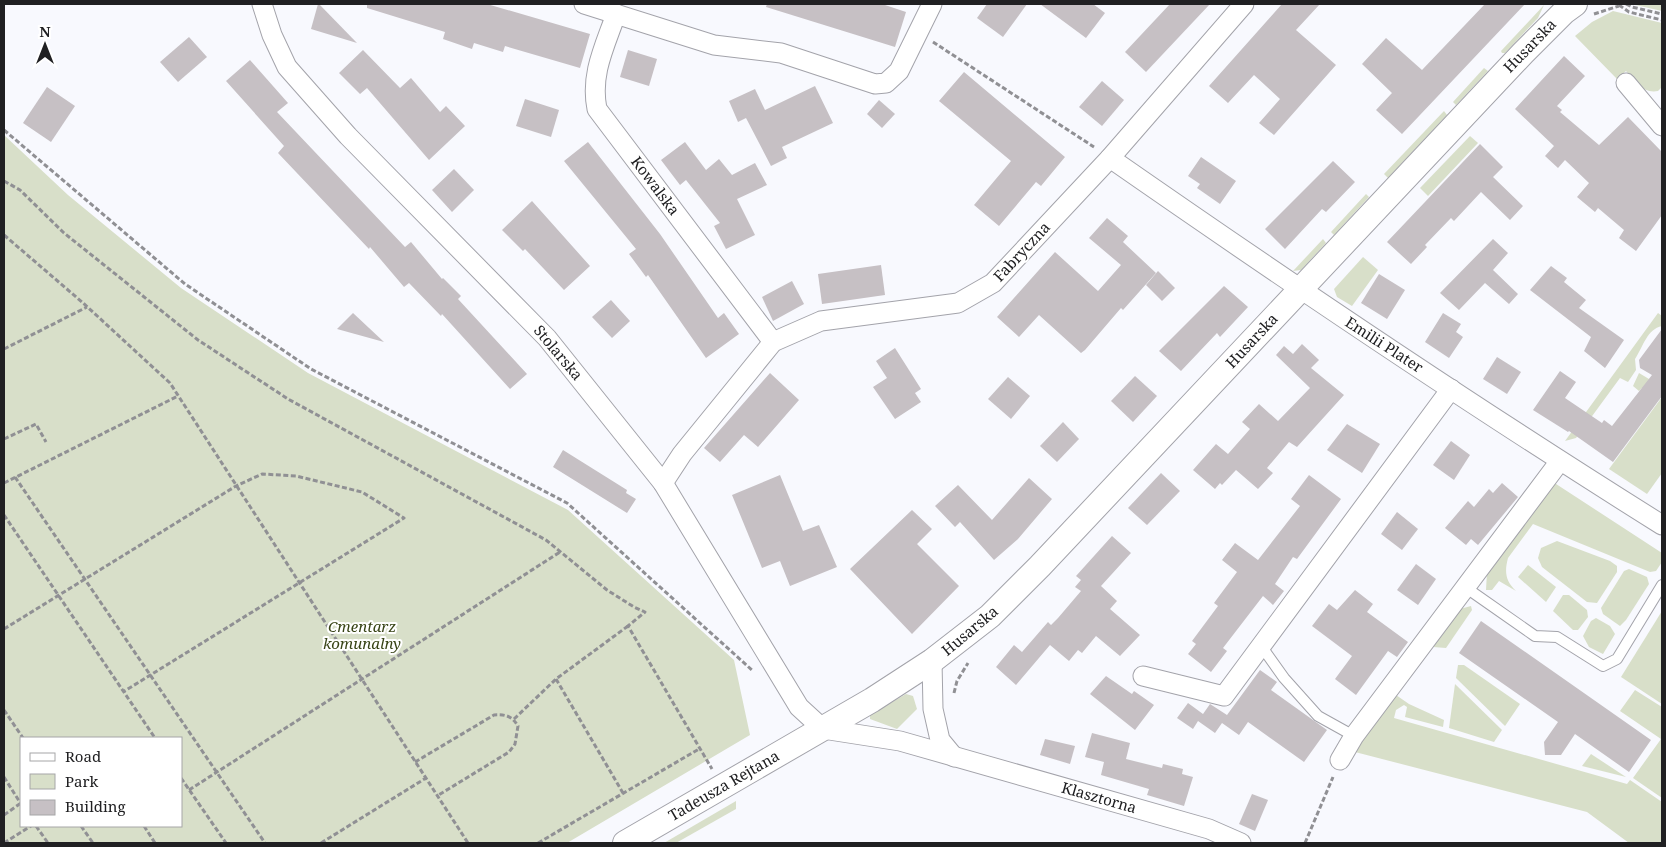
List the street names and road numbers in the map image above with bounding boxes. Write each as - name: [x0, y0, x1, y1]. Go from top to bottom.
- street label: Husarska: [1499, 14, 1560, 77]
- street label: Kowalska: [627, 152, 685, 219]
- street label: Fabryczna: [989, 217, 1054, 285]
- street label: Husarska: [1221, 309, 1282, 372]
- street label: Emilii Plater: [1342, 312, 1427, 377]
- street label: Stolarska: [530, 321, 588, 384]
- street label: Husarska: [937, 601, 1002, 660]
- street label: Tadeusza Rejtana: [664, 745, 783, 825]
- street label: Klasztorna: [1059, 777, 1139, 817]

